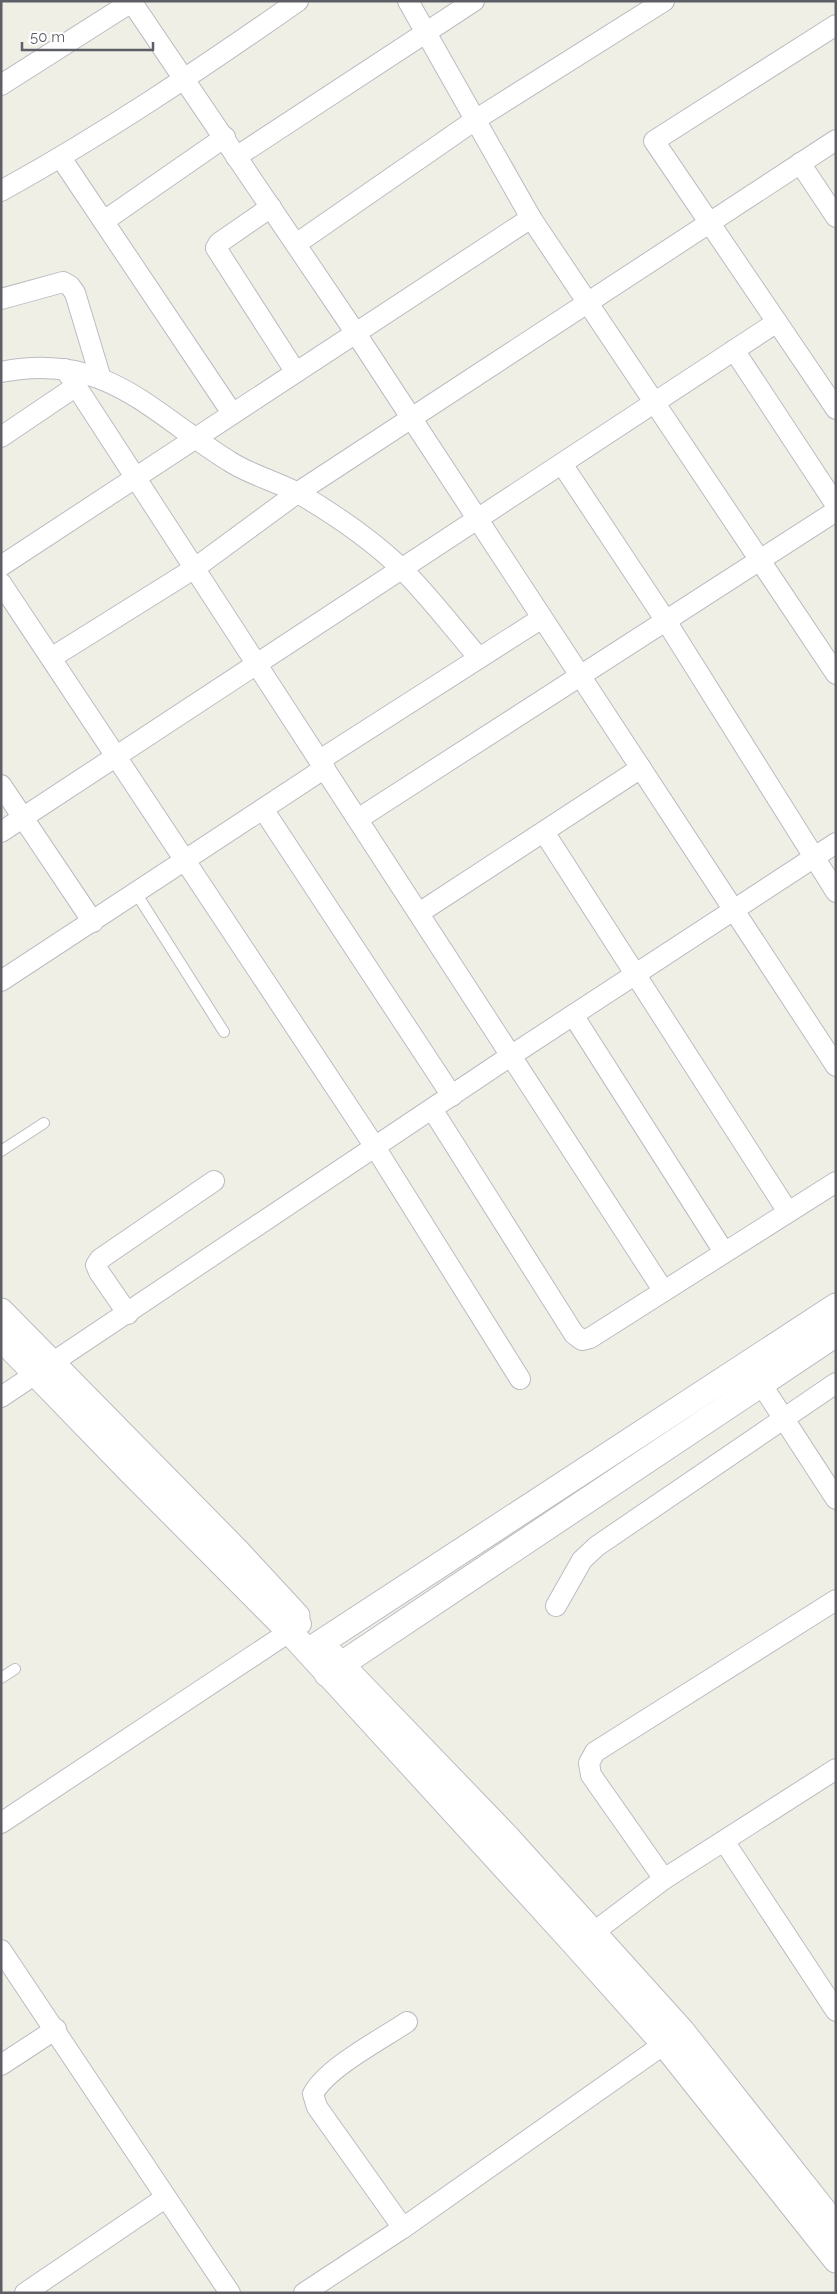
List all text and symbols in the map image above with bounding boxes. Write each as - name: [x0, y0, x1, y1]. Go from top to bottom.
- scale bar: [22, 20, 154, 52]
- text: 50 m: [30, 28, 65, 46]

